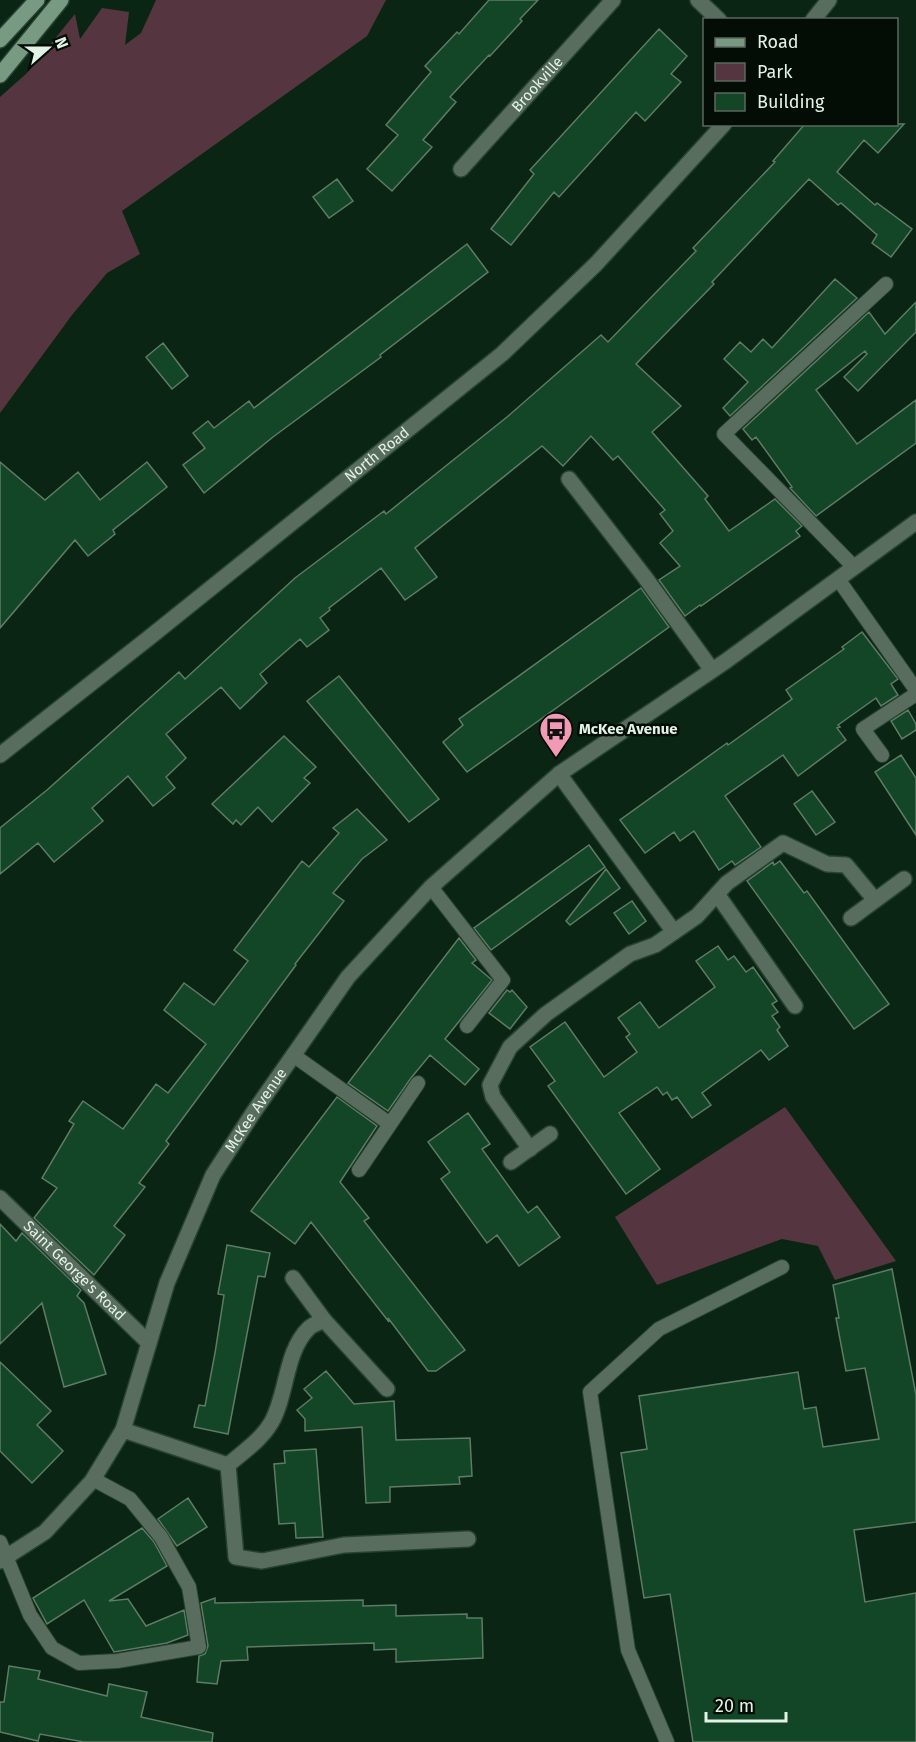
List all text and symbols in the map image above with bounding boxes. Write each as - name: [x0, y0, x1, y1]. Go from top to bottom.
- north arrow: [18, 18, 78, 78]
- legend: [703, 18, 898, 126]
- text: Road: [757, 31, 799, 53]
- text: N: [51, 34, 72, 51]
- street label: Brookville: [508, 53, 567, 116]
- text: Park: [757, 61, 793, 83]
- text: Building: [757, 91, 825, 113]
- street label: North Road: [341, 423, 413, 486]
- bus stop icon: McKee Avenue: [538, 711, 574, 758]
- place label: McKee Avenue: [579, 720, 678, 738]
- street label: McKee Avenue: [221, 1065, 291, 1156]
- street label: Saint George's Road: [20, 1217, 129, 1324]
- scale bar: [706, 1685, 786, 1723]
- text: 20 m: [715, 1695, 754, 1717]

